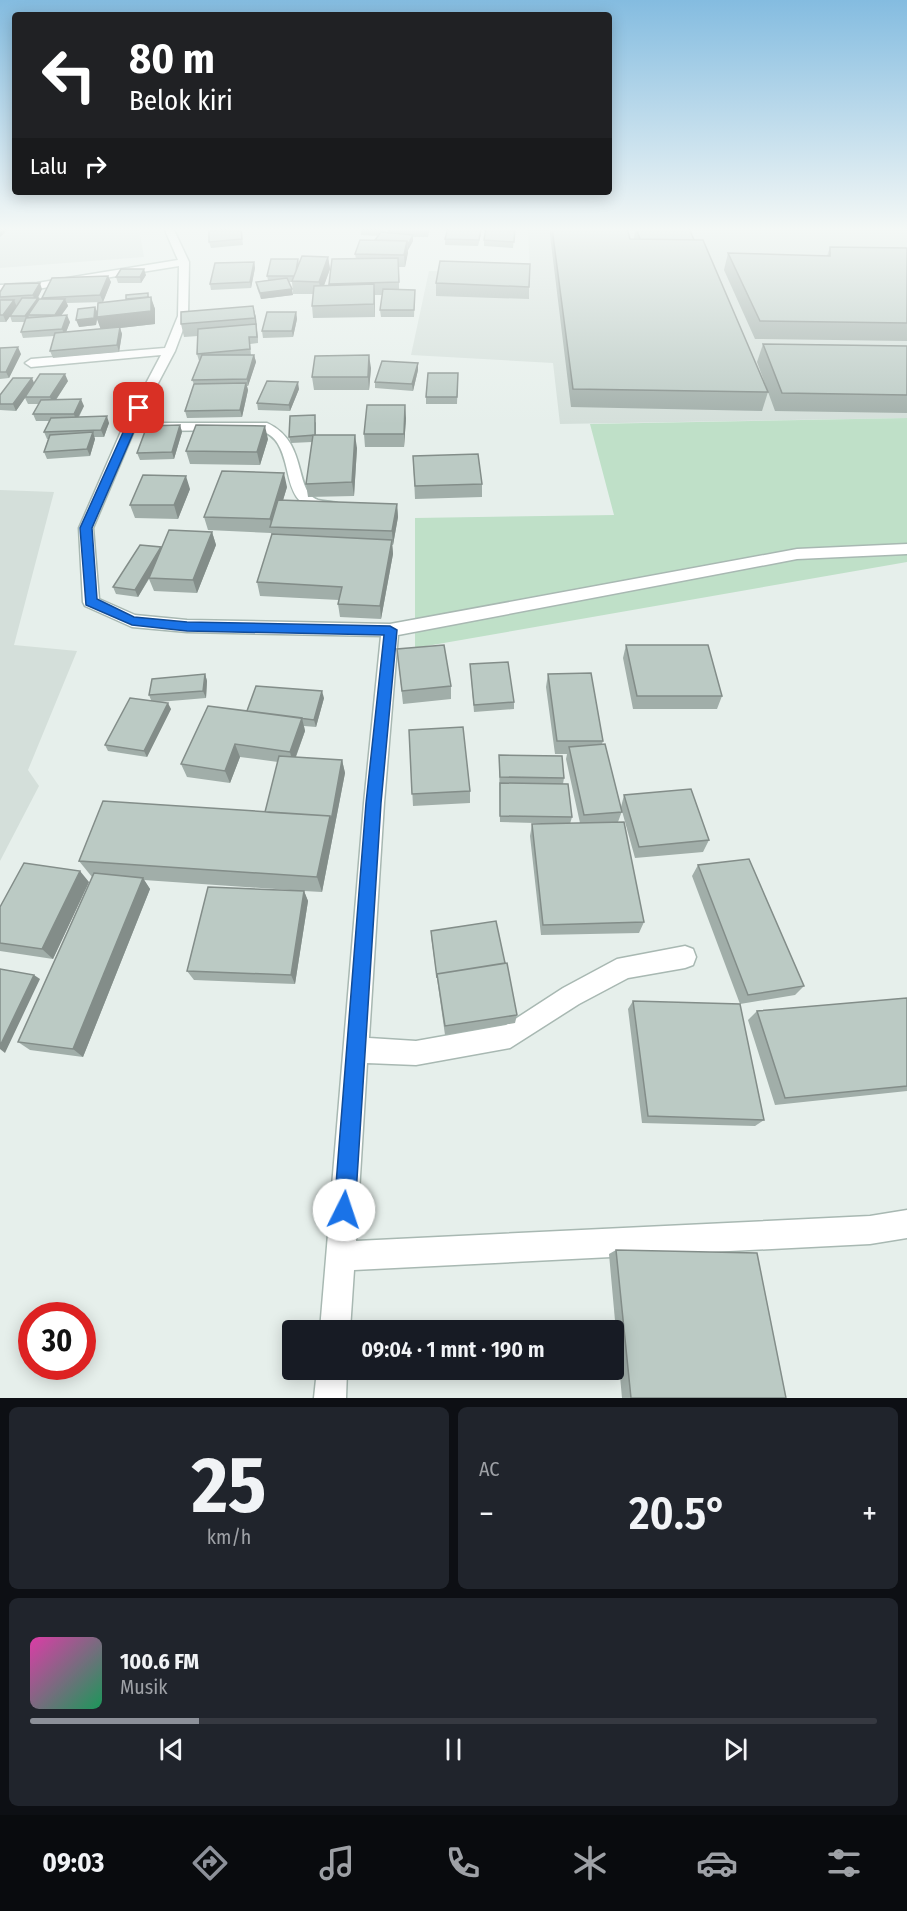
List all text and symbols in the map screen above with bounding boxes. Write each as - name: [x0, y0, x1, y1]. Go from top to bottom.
- text: 80 m: [129, 34, 215, 84]
- icon: left: [30, 36, 108, 114]
- text: Belok kiri: [129, 85, 233, 117]
- icon: right: [79, 150, 112, 183]
- text: Lalu: [30, 153, 67, 180]
- pin: [113, 382, 164, 433]
- icon: arrive: [122, 391, 155, 424]
- position arrow: [312, 1178, 376, 1242]
- speed limit sign: 30: [18, 1302, 96, 1380]
- text: 09:04 · 1 mnt · 190 m: [361, 1336, 545, 1363]
- text: 25: [192, 1439, 266, 1533]
- text: AC: [479, 1457, 499, 1481]
- text: 20.5°: [629, 1487, 727, 1541]
- text: −: [479, 1494, 494, 1534]
- text: +: [862, 1494, 877, 1534]
- text: km/h: [207, 1525, 251, 1549]
- text: 100.6 FM: [120, 1648, 199, 1675]
- text: Musik: [120, 1675, 168, 1699]
- icon: previous: [155, 1733, 188, 1766]
- icon: pause: [437, 1733, 470, 1766]
- icon: next: [719, 1733, 752, 1766]
- icon: directions: [189, 1842, 231, 1884]
- icon: music: [316, 1842, 358, 1884]
- icon: phone: [442, 1842, 484, 1884]
- icon: climate: [569, 1842, 611, 1884]
- icon: car: [696, 1842, 738, 1884]
- icon: filters: [823, 1842, 865, 1884]
- text: 09:03: [42, 1847, 104, 1879]

